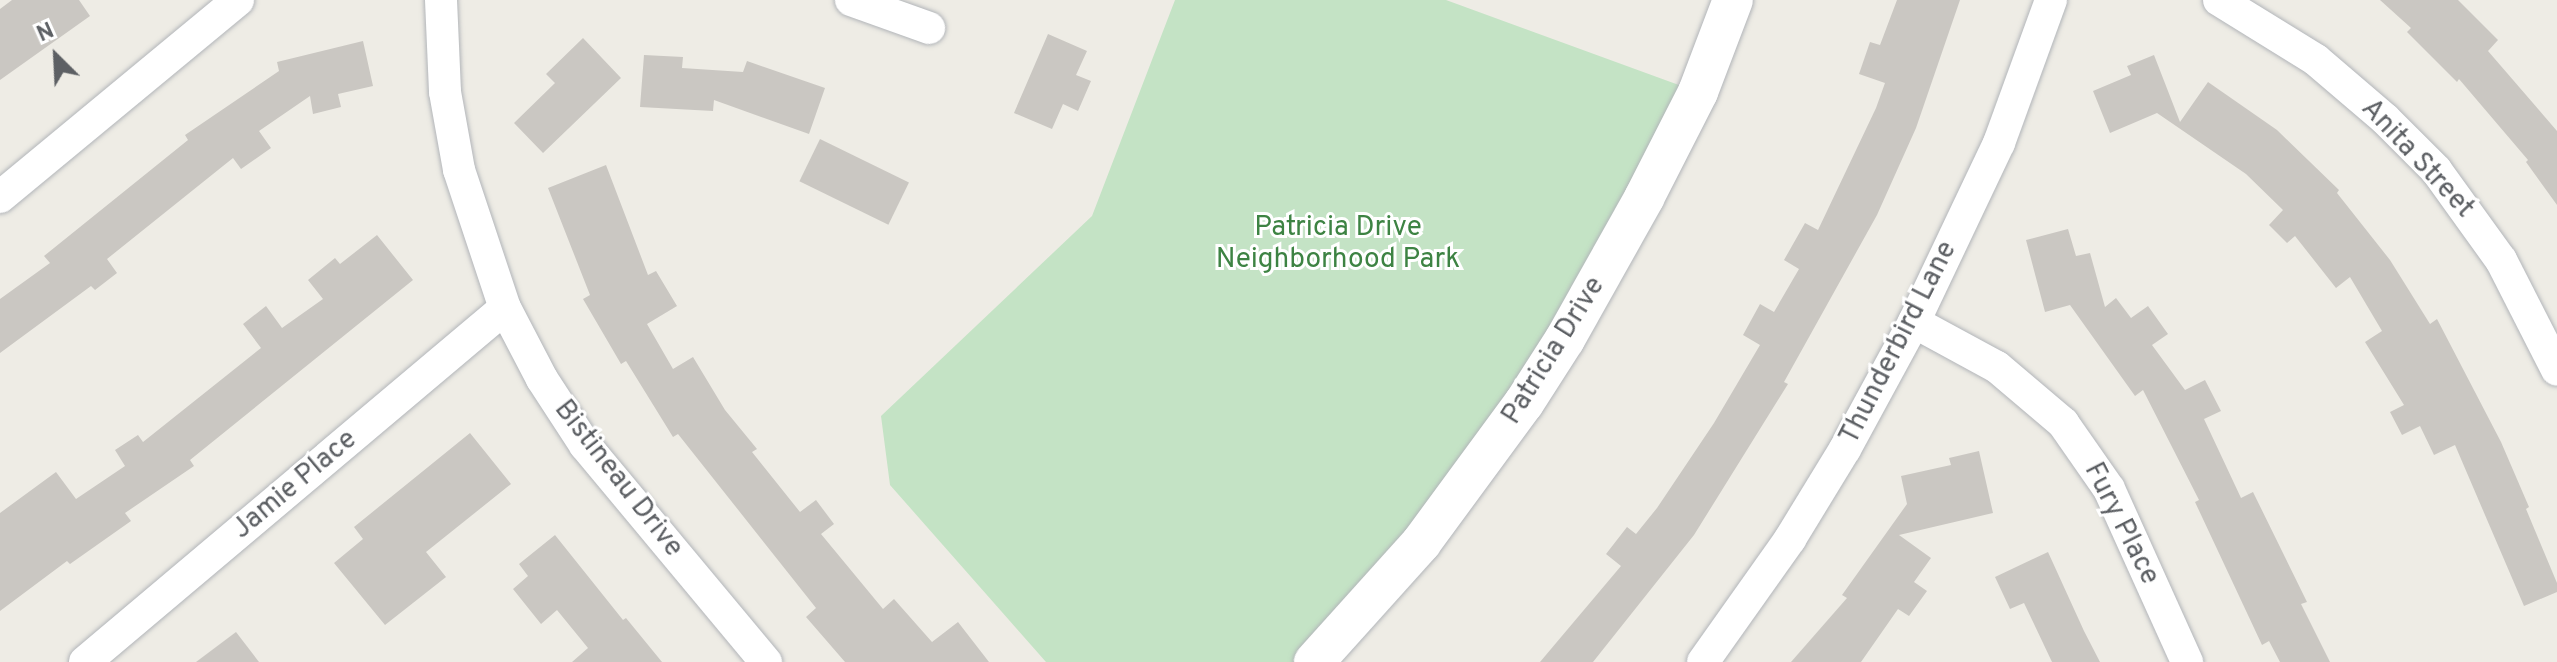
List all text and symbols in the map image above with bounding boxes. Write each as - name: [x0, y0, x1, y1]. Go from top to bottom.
- north arrow: [16, 16, 96, 96]
- text: N: [33, 18, 59, 49]
- street label: Anita Street: [2353, 92, 2481, 226]
- park label: Patricia Drive Neighborhood Park: [1216, 211, 1460, 277]
- street label: Thunderbird Lane: [1833, 236, 1965, 450]
- street label: Patricia Drive: [1495, 271, 1613, 431]
- street label: Bistineau Drive: [546, 394, 690, 564]
- street label: Jamie Place: [226, 423, 364, 547]
- street label: Fury Place: [2076, 457, 2166, 591]

